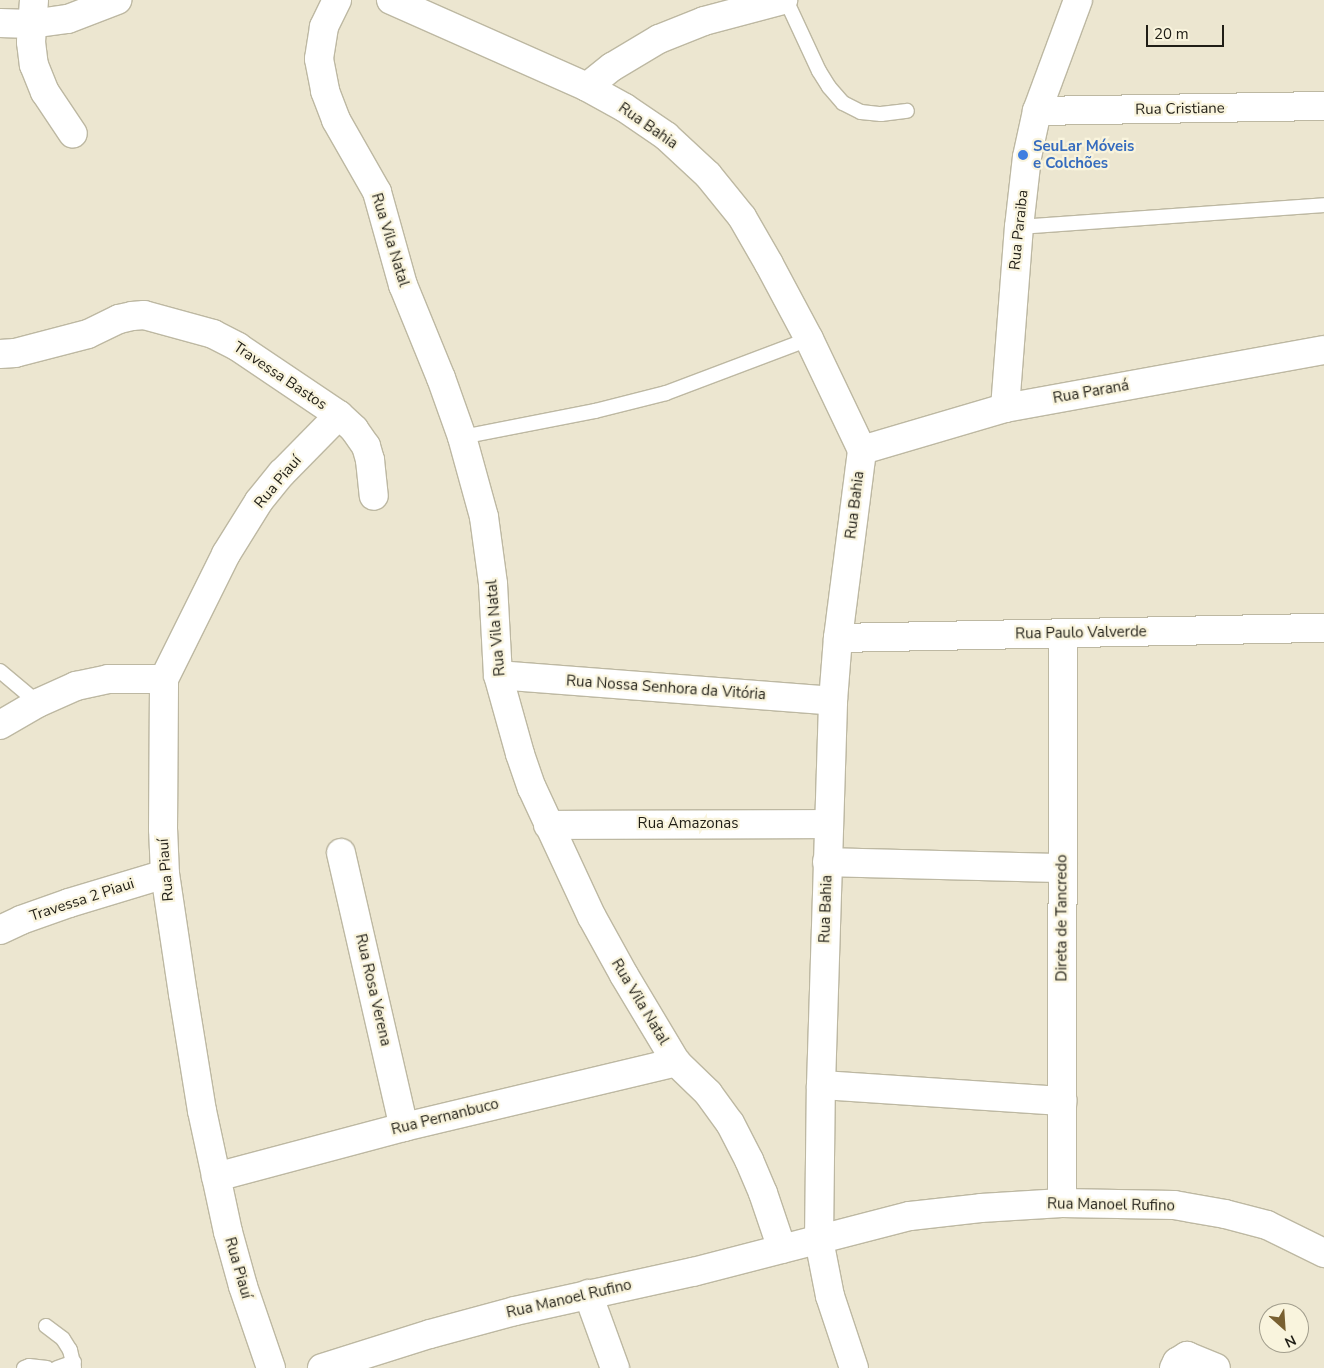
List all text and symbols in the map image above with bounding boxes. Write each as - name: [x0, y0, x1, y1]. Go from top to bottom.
- scale bar: [1149, 15, 1226, 47]
- text: 20 m: [1154, 24, 1189, 44]
- street label: Rua Bahia: [615, 99, 681, 153]
- street label: Rua Cristiane: [1135, 99, 1225, 119]
- place label: SeuLar Móveis e Colchões: [1033, 137, 1134, 172]
- marker: SeuLar Móveis e Colchões: [1017, 149, 1029, 161]
- street label: Rua Paraiba: [1006, 189, 1032, 271]
- street label: Rua Vila Natal: [367, 191, 413, 289]
- street label: Travessa Bastos: [230, 338, 330, 414]
- street label: Rua Paraná: [1051, 376, 1131, 408]
- street label: Rua Piauí: [251, 452, 305, 512]
- street label: Rua Bahia: [842, 470, 868, 540]
- street label: Rua Vila Natal: [483, 579, 509, 677]
- street label: Rua Paulo Valverde: [1015, 623, 1147, 643]
- street label: Rua Nossa Senhora da Vitória: [565, 672, 767, 704]
- street label: Rua Amazonas: [638, 815, 738, 833]
- street label: Rua Piauí: [154, 838, 178, 902]
- street label: Direta de Tancredo: [1053, 854, 1071, 982]
- street label: Travessa 2 Piaui: [28, 875, 136, 925]
- street label: Rua Bahia: [816, 875, 836, 943]
- street label: Rua Rosa Verena: [351, 932, 395, 1048]
- street label: Rua Vila Natal: [607, 956, 673, 1048]
- street label: Rua Pernanbuco: [389, 1095, 501, 1139]
- street label: Rua Manoel Rufino: [1047, 1195, 1175, 1215]
- street label: Rua Piauí: [221, 1235, 255, 1301]
- street label: Rua Manoel Rufino: [505, 1276, 633, 1322]
- north arrow: [1259, 1303, 1309, 1353]
- text: N: [1281, 1330, 1299, 1352]

